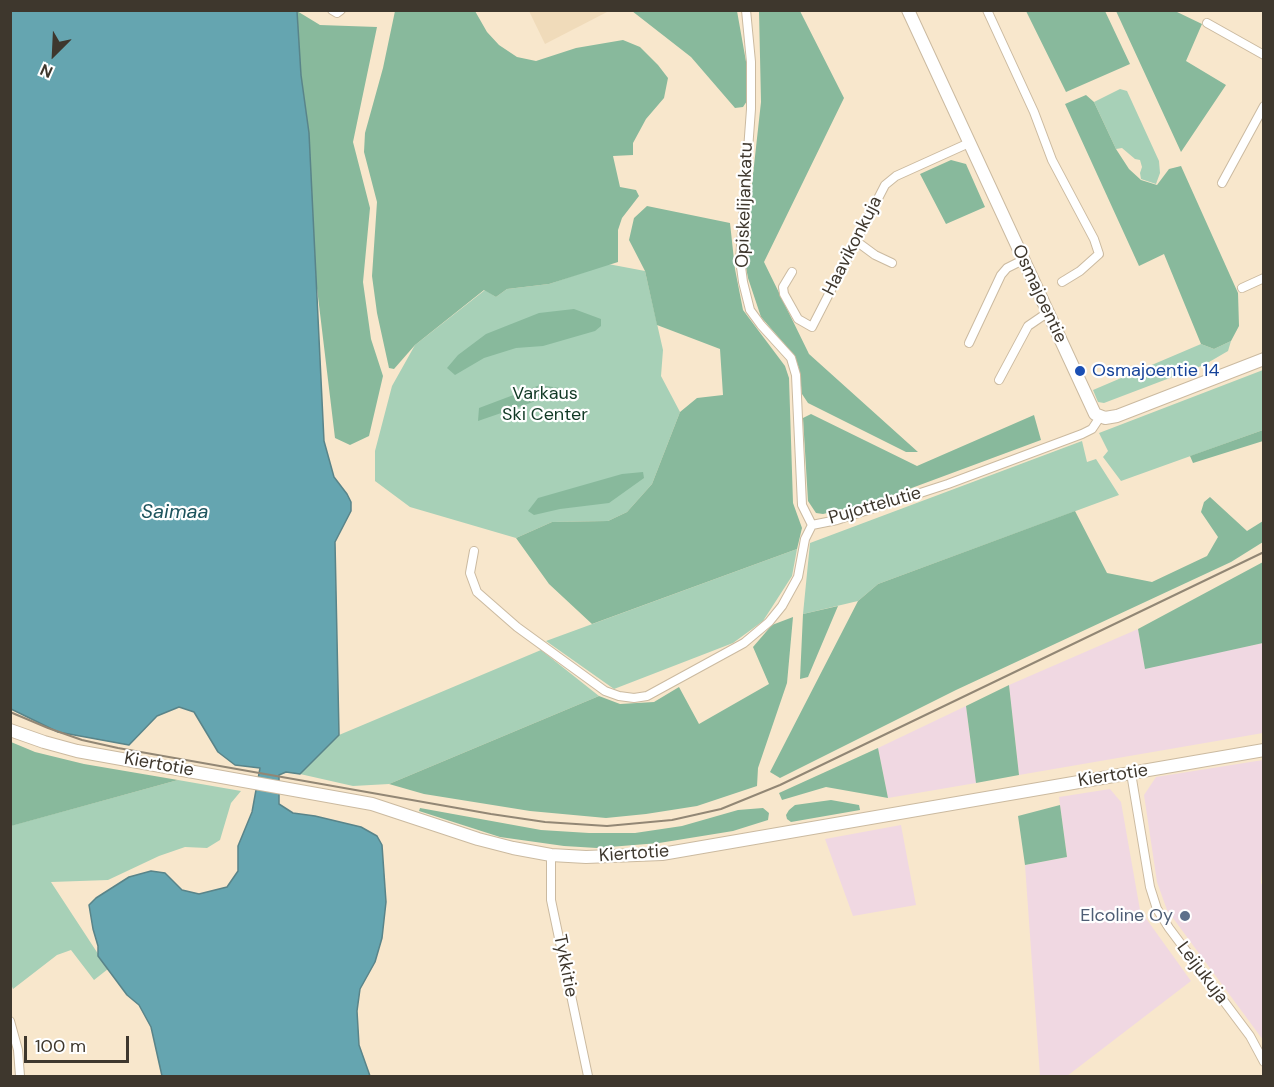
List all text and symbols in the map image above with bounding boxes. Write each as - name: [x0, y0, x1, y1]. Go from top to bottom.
- north arrow: [24, 24, 84, 84]
- text: N: [37, 59, 56, 83]
- street label: Opiskelijankatu: [732, 142, 758, 268]
- street label: Haavikonkuja: [819, 193, 887, 299]
- street label: Osmajoentie: [1007, 241, 1071, 347]
- place label: Osmajoentie 14: [1092, 360, 1219, 382]
- marker: Osmajoentie 14: [1073, 364, 1087, 378]
- park label: Varkaus Ski Center: [502, 383, 588, 426]
- street label: Pujottelutie: [826, 482, 924, 530]
- water label: Saimaa: [141, 501, 209, 525]
- street label: Kiertotie: [122, 748, 196, 782]
- street label: Kiertotie: [1077, 760, 1149, 792]
- street label: Kiertotie: [598, 841, 670, 867]
- place label: Elcoline Oy: [1080, 905, 1173, 927]
- marker: Elcoline Oy: [1178, 909, 1192, 923]
- street label: Tykkitie: [548, 933, 582, 999]
- street label: Leijukuja: [1172, 938, 1232, 1008]
- scale bar: [27, 1024, 132, 1062]
- text: 100 m: [35, 1034, 86, 1058]

